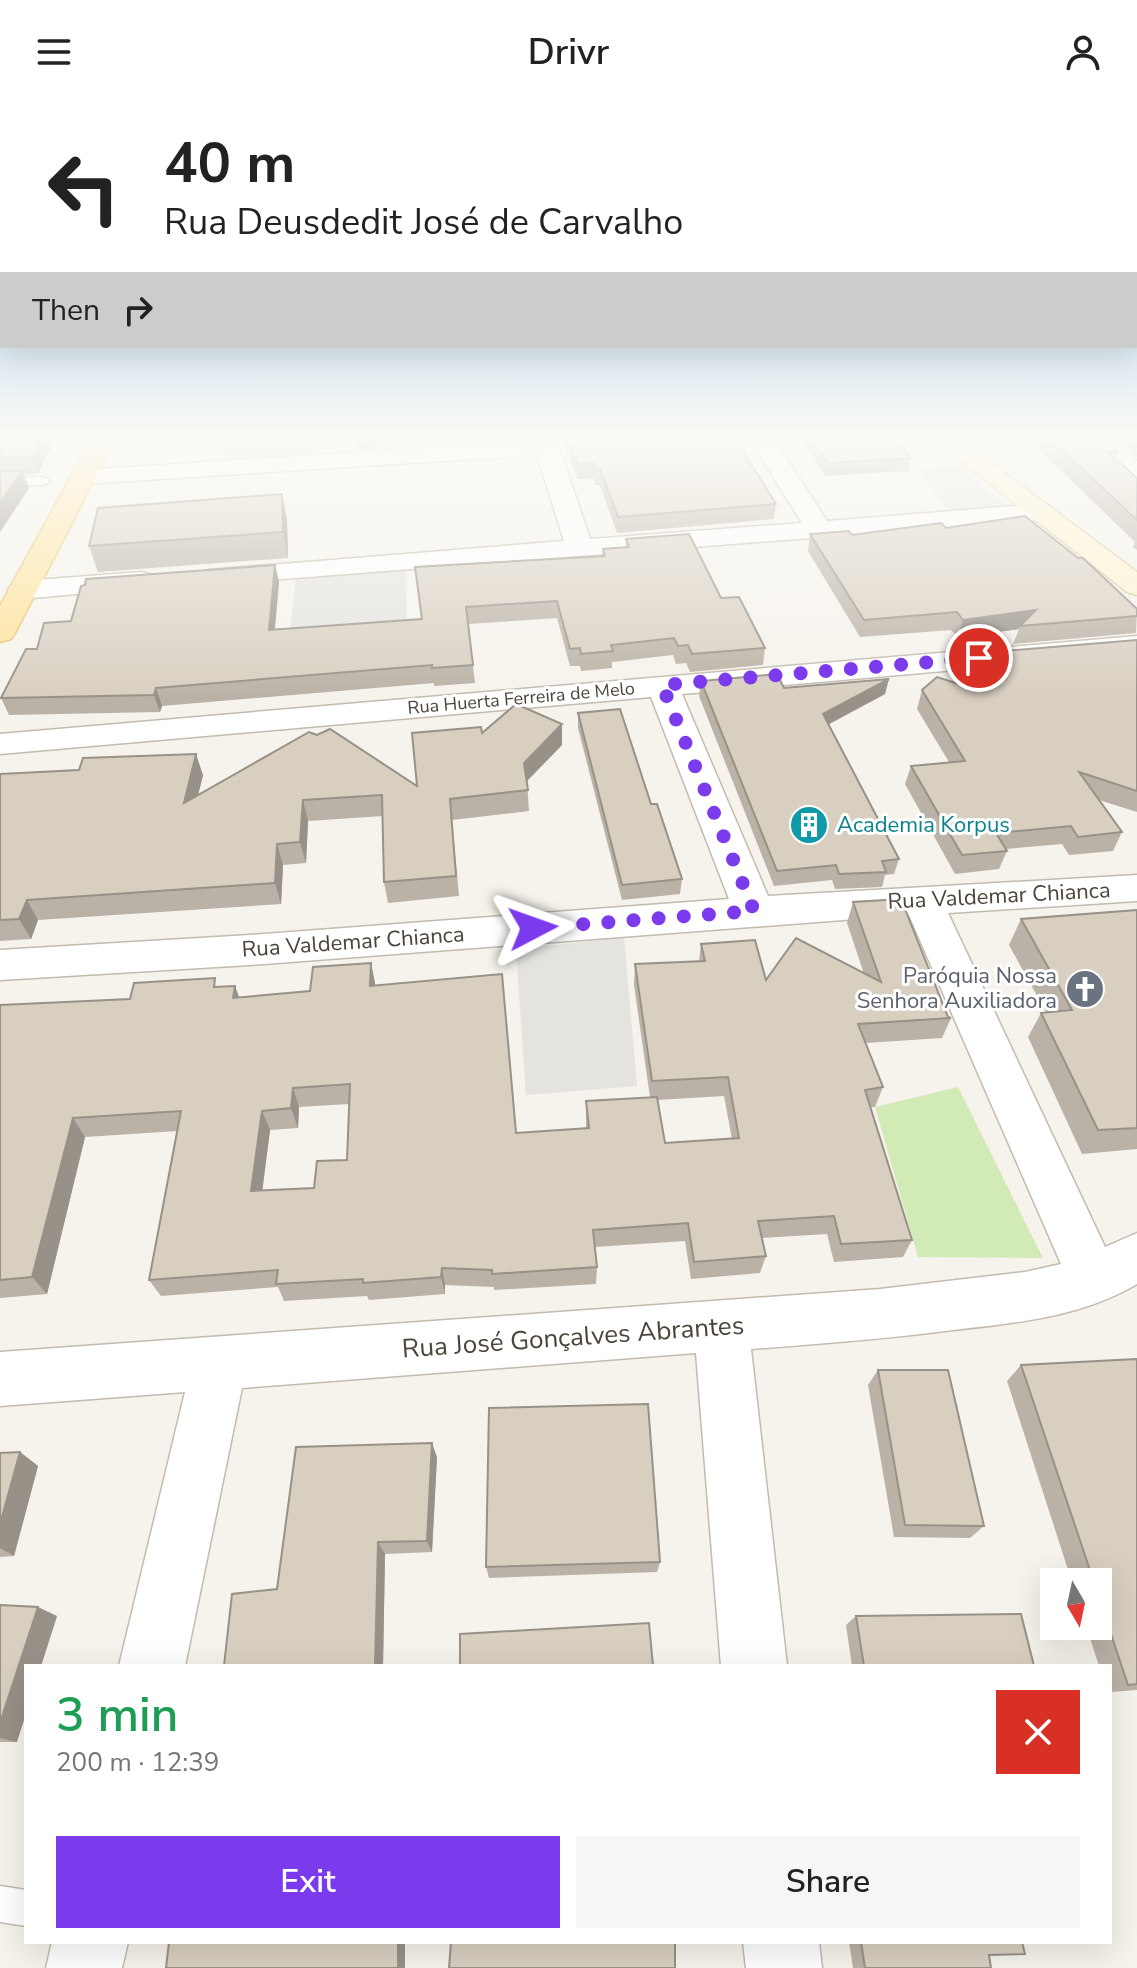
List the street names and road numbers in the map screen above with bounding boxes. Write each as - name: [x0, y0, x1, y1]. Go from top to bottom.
- street label: Rua Huerta Ferreira de Melo: [406, 676, 636, 720]
- street label: Rua Valdemar Chianca: [887, 875, 1111, 917]
- street label: Rua Valdemar Chianca: [241, 919, 465, 965]
- street label: Rua José Gonçalves Abrantes: [401, 1308, 745, 1366]

